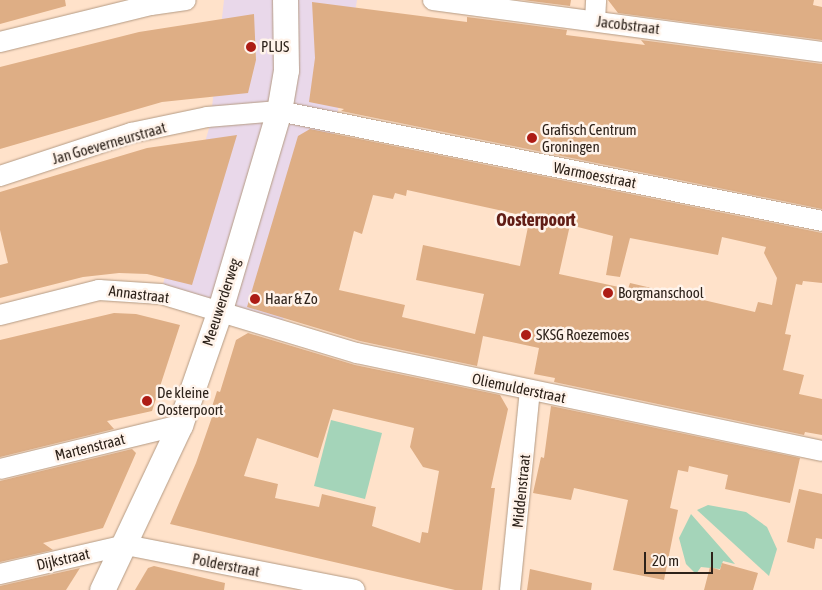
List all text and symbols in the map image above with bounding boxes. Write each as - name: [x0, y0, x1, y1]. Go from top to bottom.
- street label: Jacobstraat: [595, 12, 661, 38]
- place label: PLUS: [261, 38, 289, 56]
- marker: PLUS: [245, 41, 257, 53]
- street label: Jan Goeverneurstraat: [50, 118, 168, 168]
- place label: Grafisch Centrum Groningen: [542, 120, 636, 155]
- marker: Grafisch Centrum Groningen: [526, 132, 538, 144]
- street label: Warmoesstraat: [552, 158, 638, 192]
- district label: Oosterpoort: [496, 209, 576, 231]
- street label: Meeuwerderweg: [198, 256, 244, 348]
- street label: Annastraat: [108, 281, 170, 307]
- place label: Borgmanschool: [618, 284, 704, 302]
- marker: Borgmanschool: [602, 287, 614, 299]
- place label: Haar & Zo: [265, 290, 318, 308]
- marker: Haar & Zo: [249, 293, 261, 305]
- place label: SKSG Roezemoes: [536, 326, 629, 344]
- marker: SKSG Roezemoes: [520, 329, 532, 341]
- street label: Oliemulderstraat: [471, 369, 567, 407]
- place label: De kleine Oosterpoort: [157, 383, 223, 418]
- marker: De kleine Oosterpoort: [141, 395, 153, 407]
- street label: Martenstraat: [53, 430, 127, 464]
- street label: Middenstraat: [508, 453, 534, 529]
- scale bar: [647, 542, 716, 574]
- street label: Dijkstraat: [35, 544, 91, 574]
- street label: Polderstraat: [191, 550, 261, 580]
- text: 20 m: [652, 552, 679, 569]

